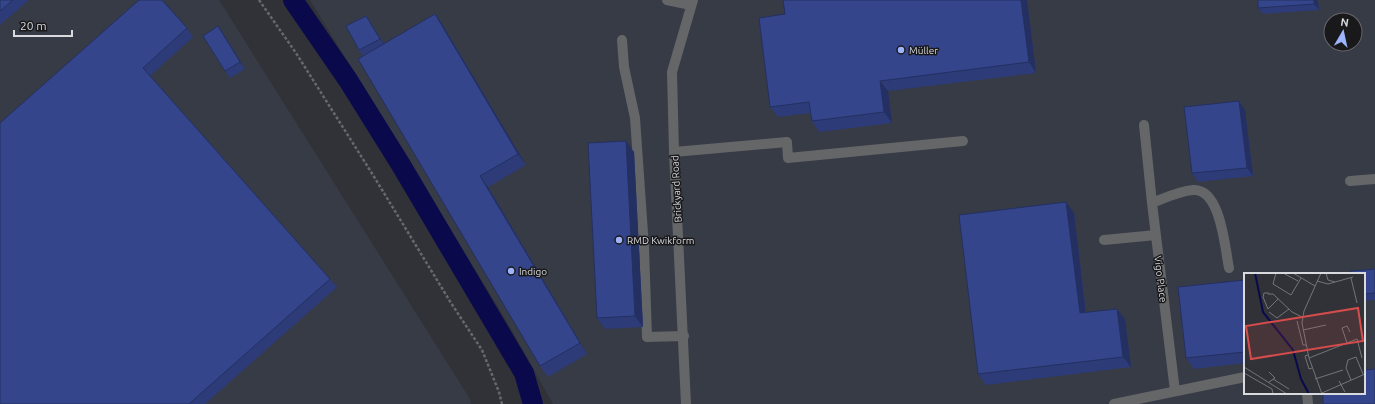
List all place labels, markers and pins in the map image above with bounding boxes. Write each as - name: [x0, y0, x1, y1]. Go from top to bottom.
- marker: Müller: [896, 45, 906, 55]
- place label: Müller: [909, 45, 938, 56]
- marker: RMD Kwikform: [614, 235, 624, 245]
- place label: RMD Kwikform: [627, 235, 694, 246]
- marker: Indigo: [506, 266, 516, 276]
- place label: Indigo: [519, 266, 547, 277]

